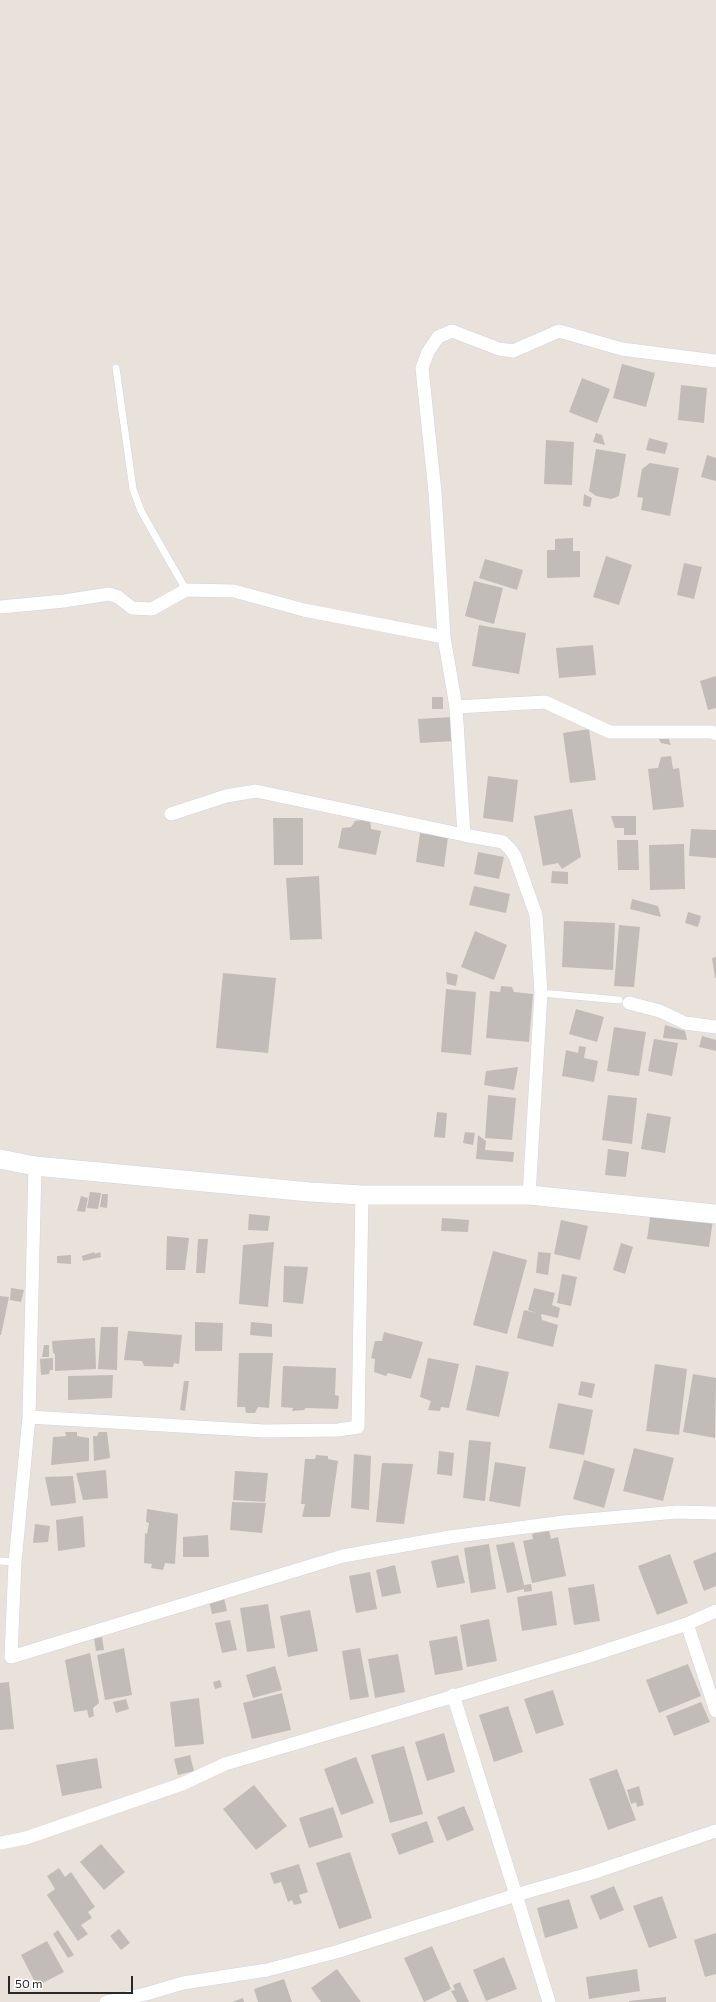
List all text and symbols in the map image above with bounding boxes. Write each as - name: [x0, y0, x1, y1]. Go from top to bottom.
- scale bar: [10, 1968, 135, 1994]
- text: 50 m: [15, 1976, 43, 1990]

